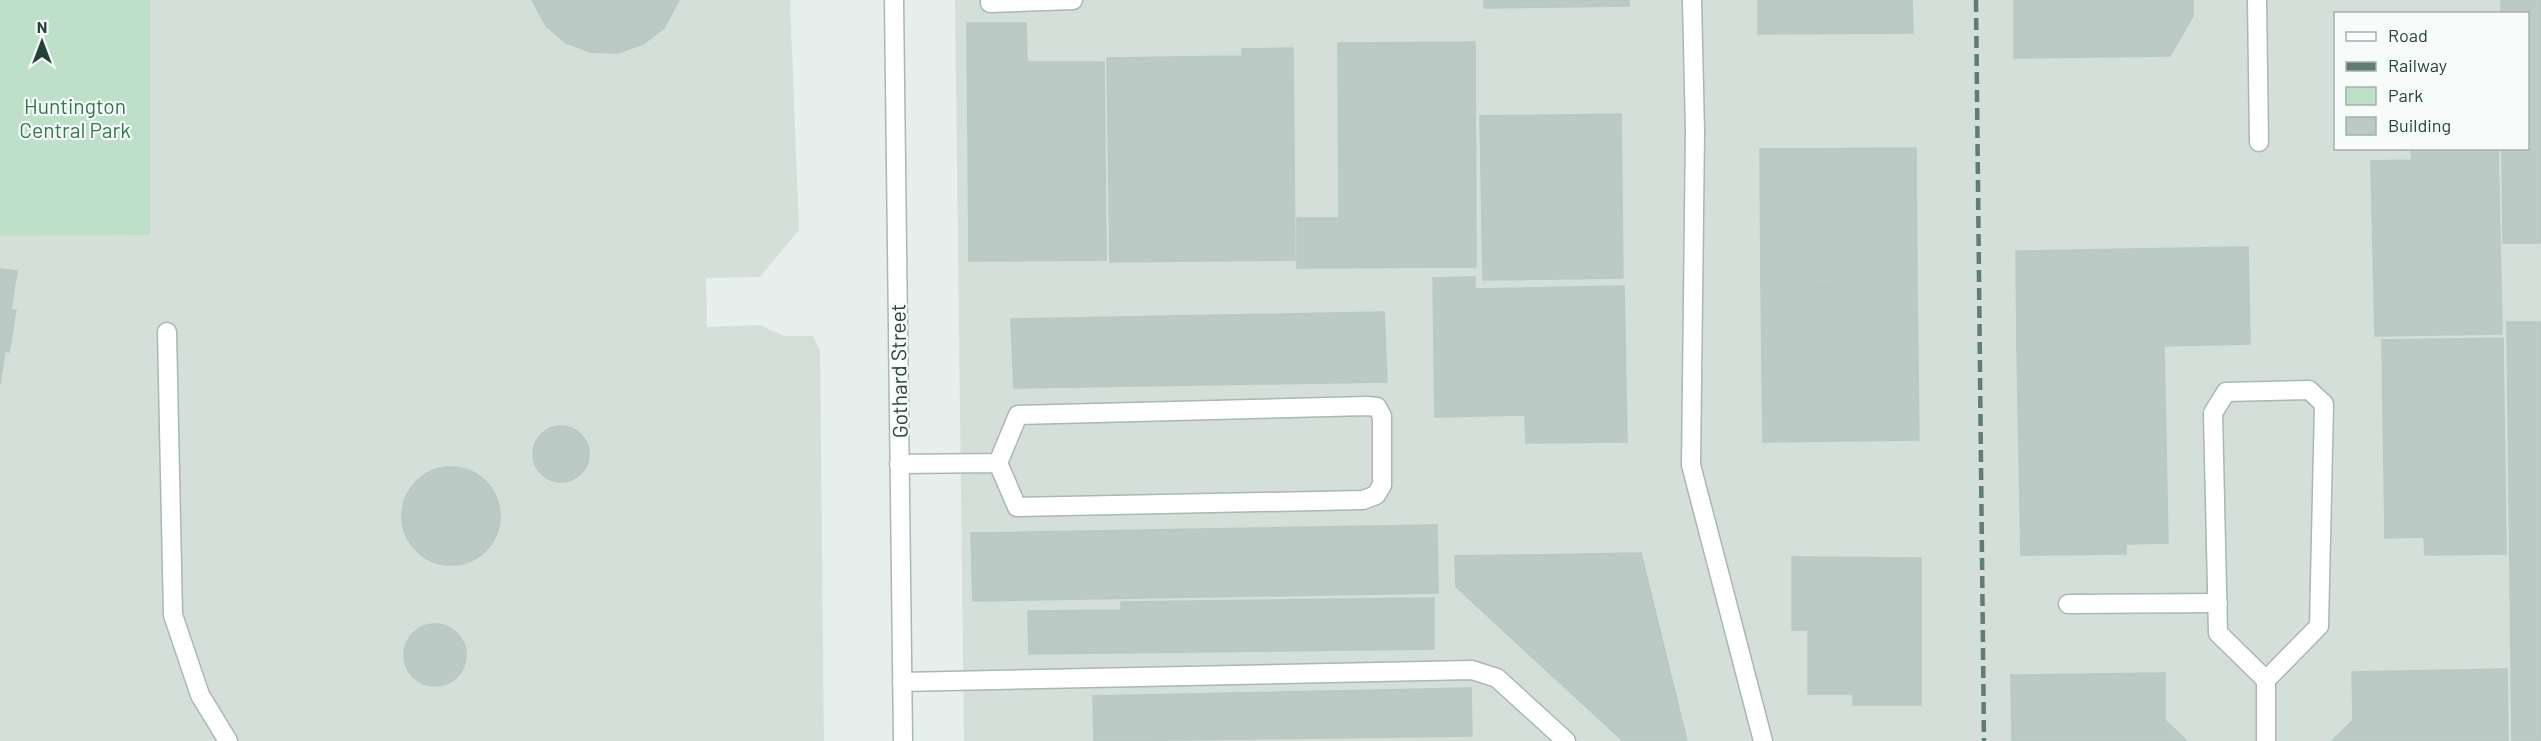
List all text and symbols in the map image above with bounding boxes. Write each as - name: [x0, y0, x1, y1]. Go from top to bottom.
- north arrow: [12, 12, 72, 72]
- legend: [2334, 12, 2529, 150]
- text: N: [37, 17, 47, 36]
- text: Road: [2388, 24, 2428, 46]
- text: Railway: [2388, 54, 2447, 76]
- text: Park: [2388, 84, 2423, 106]
- park label: Huntington Central Park: [19, 93, 131, 142]
- text: Building: [2388, 114, 2451, 136]
- street label: Gothard Street: [884, 304, 912, 438]

